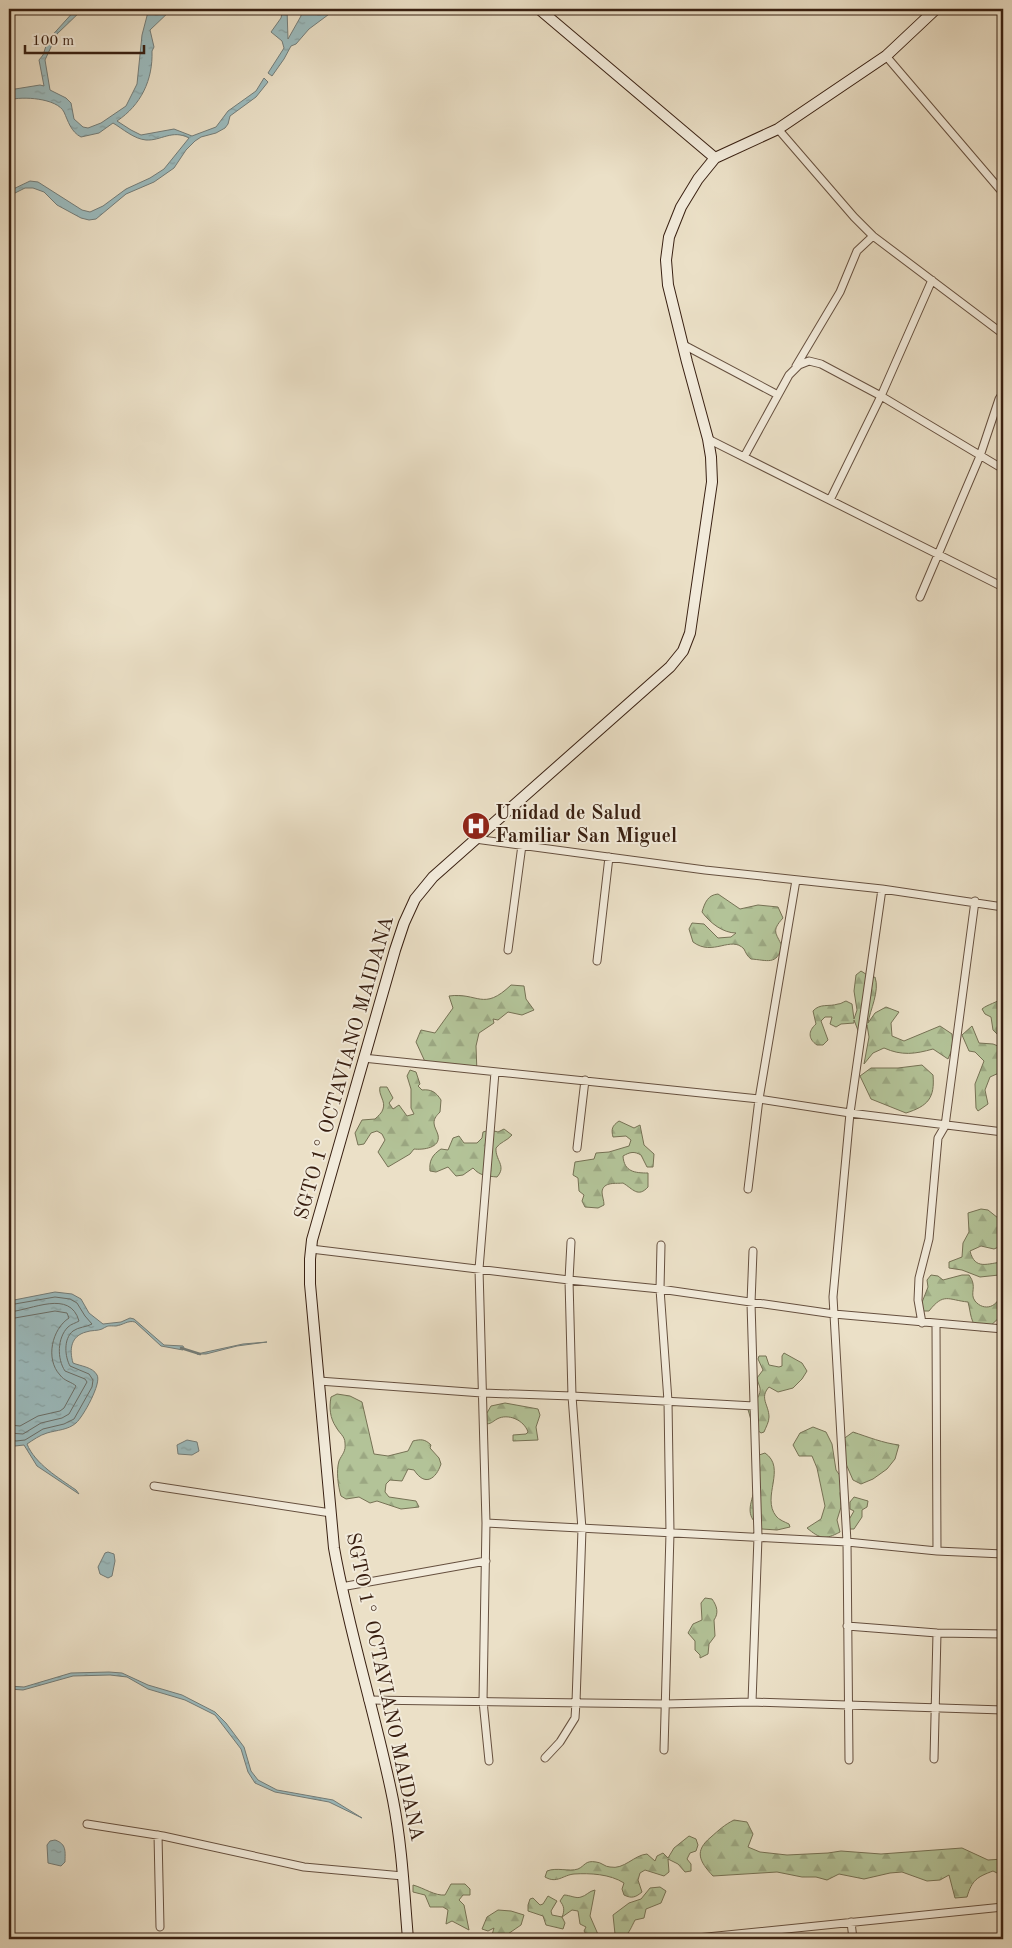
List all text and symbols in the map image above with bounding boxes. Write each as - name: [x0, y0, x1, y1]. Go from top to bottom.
- scale bar: [25, 22, 144, 54]
- text: 100 m: [32, 34, 74, 49]
- place label: Unidad de Salud Familiar San Miguel: [495, 804, 677, 847]
- hospital icon: Unidad de Salud Familiar San Miguel: [461, 811, 491, 841]
- street label: SGTO 1° OCTAVIANO MAIDANA: [292, 914, 398, 1222]
- street label: SGTO 1° OCTAVIANO MAIDANA: [342, 1531, 426, 1843]

